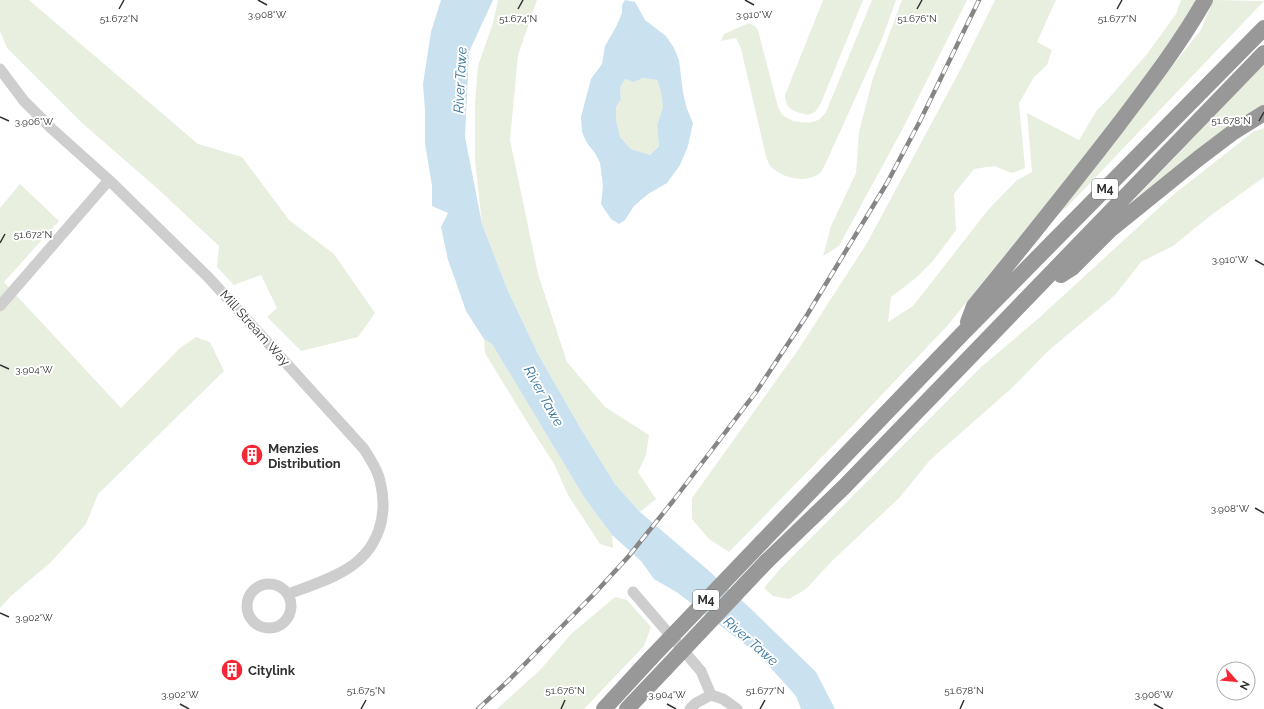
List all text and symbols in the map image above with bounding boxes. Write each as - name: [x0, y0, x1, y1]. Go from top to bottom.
- text: 3.908°W: [248, 9, 287, 20]
- text: 3.910°W: [736, 9, 773, 20]
- text: 51.672°N: [100, 13, 138, 24]
- text: 51.674°N: [499, 13, 537, 24]
- text: 51.676°N: [897, 13, 937, 24]
- text: 51.677°N: [1098, 13, 1136, 24]
- water label: River Tawe: [450, 46, 470, 114]
- text: 51.678°N: [1211, 115, 1251, 126]
- text: 3.906°W: [15, 116, 54, 127]
- road number: M4: [1092, 179, 1118, 199]
- text: 51.672°N: [14, 229, 52, 240]
- text: 3.910°W: [1212, 254, 1249, 265]
- street label: Mill Stream Way: [217, 287, 293, 369]
- water label: River Tawe: [521, 363, 567, 429]
- text: 3.904°W: [15, 364, 53, 375]
- place label: Menzies Distribution: [268, 441, 341, 471]
- building icon: Menzies Distribution: [239, 442, 265, 468]
- text: 3.908°W: [1211, 503, 1250, 514]
- road number: M4: [693, 590, 719, 610]
- text: 3.902°W: [15, 612, 53, 623]
- water label: River Tawe: [721, 613, 782, 669]
- building icon: Citylink: [219, 657, 245, 683]
- north arrow: [1216, 661, 1256, 701]
- place label: Citylink: [248, 663, 296, 678]
- text: N: [1237, 679, 1252, 692]
- text: 51.675°N: [347, 685, 385, 696]
- text: 51.676°N: [545, 685, 585, 696]
- text: 51.677°N: [746, 685, 784, 696]
- text: 51.678°N: [944, 685, 984, 696]
- text: 3.902°W: [161, 689, 199, 700]
- text: 3.904°W: [648, 689, 686, 700]
- text: 3.906°W: [1135, 689, 1174, 700]

